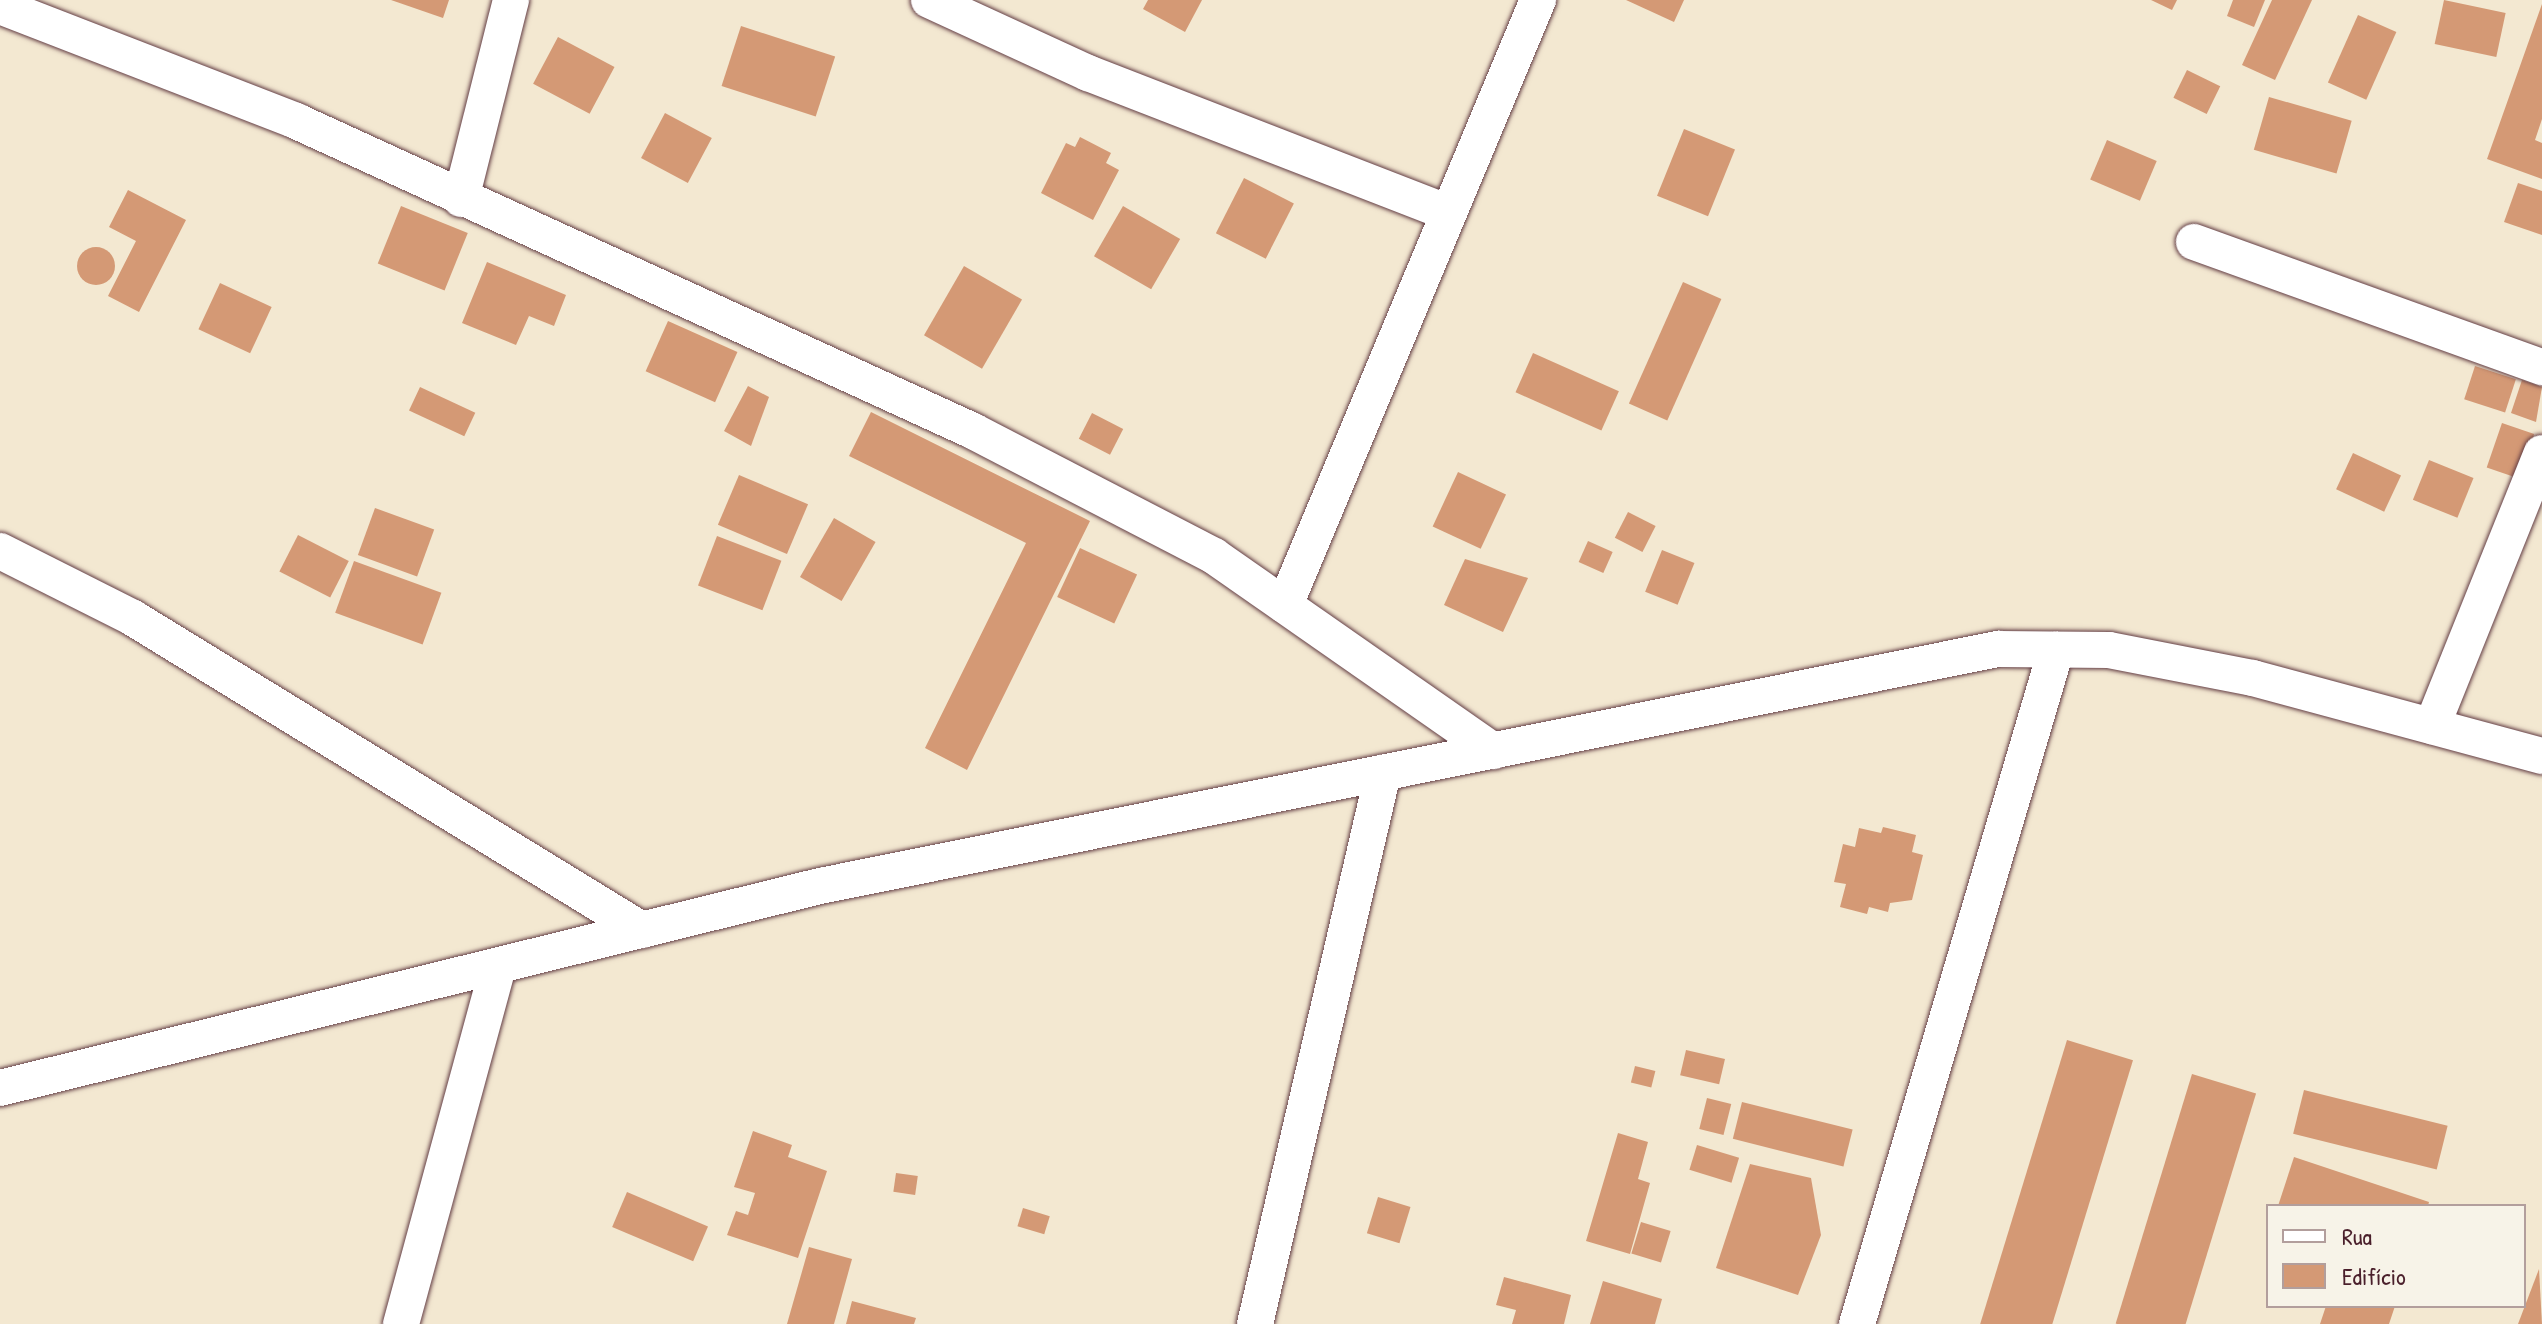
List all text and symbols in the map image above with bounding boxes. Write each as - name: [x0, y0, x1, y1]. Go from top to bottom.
- legend: [2266, 1204, 2526, 1308]
- text: Rua: [2342, 1220, 2372, 1252]
- text: Edifício: [2342, 1260, 2406, 1292]

